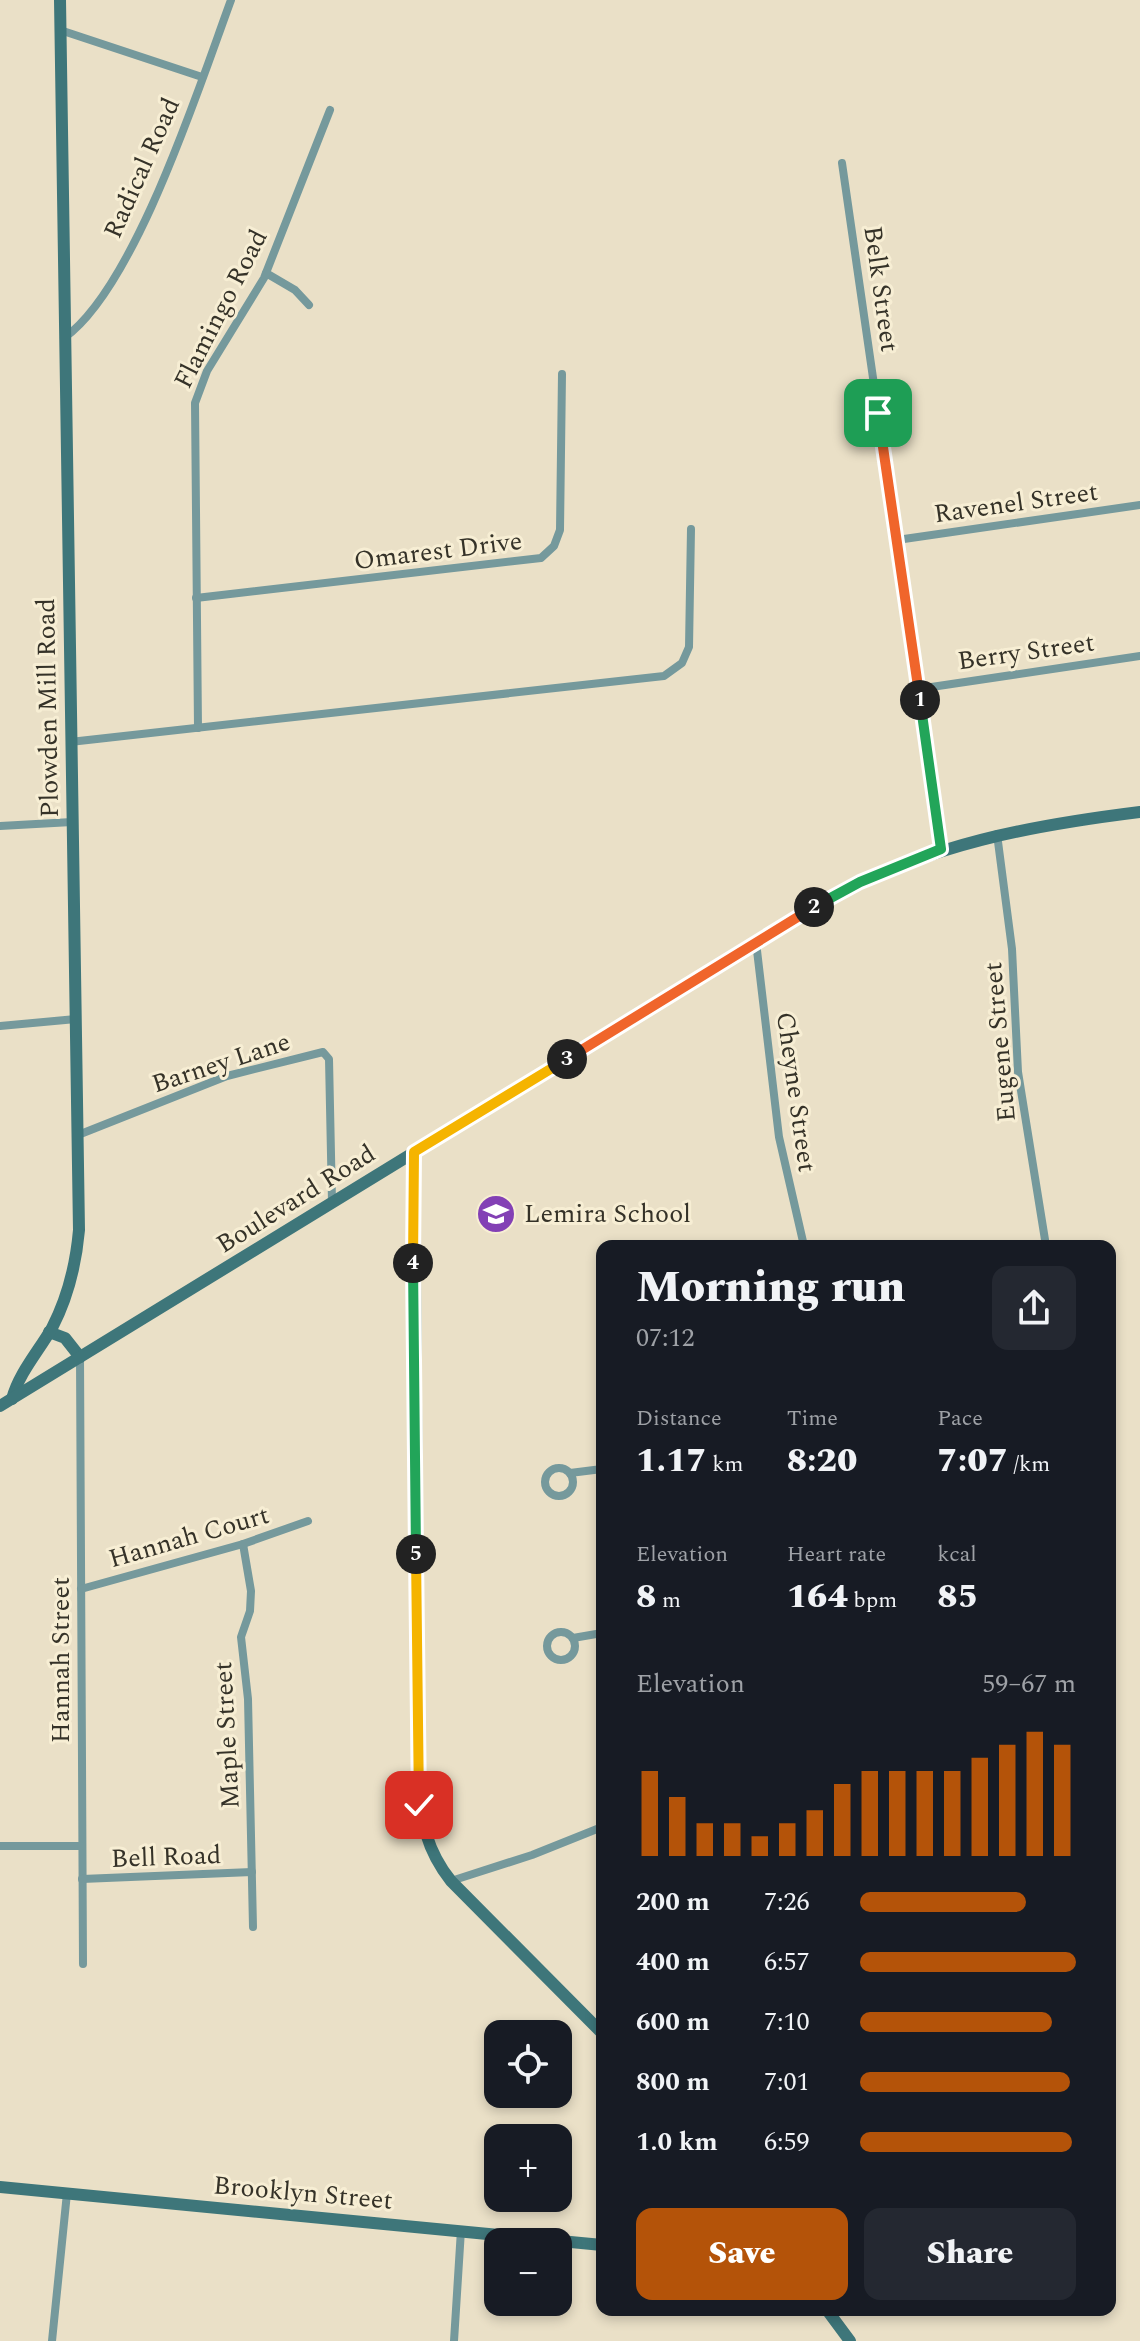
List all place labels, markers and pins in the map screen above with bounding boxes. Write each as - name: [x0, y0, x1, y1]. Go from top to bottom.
- pin: [844, 379, 912, 447]
- pin: 1: [900, 680, 940, 720]
- pin: 2: [794, 887, 834, 927]
- pin: 3: [547, 1039, 587, 1079]
- school or university icon: Lemira School: [475, 1193, 517, 1235]
- place label: Lemira School: [524, 1194, 691, 1234]
- pin: 4: [393, 1243, 433, 1283]
- pin: 5: [396, 1534, 436, 1574]
- pin: [385, 1771, 453, 1839]

